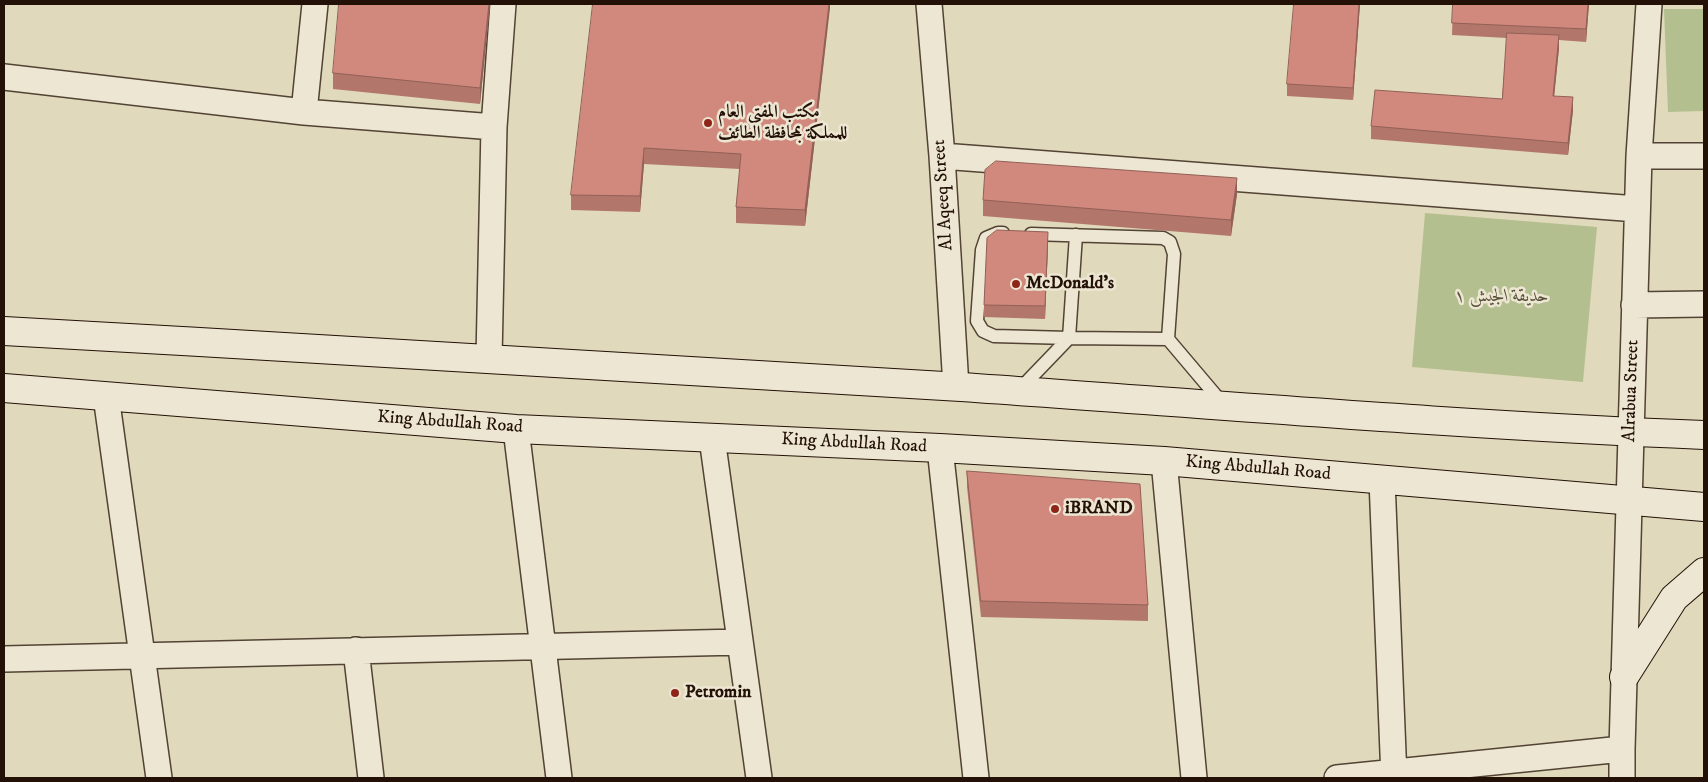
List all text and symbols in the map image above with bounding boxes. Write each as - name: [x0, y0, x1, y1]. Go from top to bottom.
- place label: مكتب المفتي العام للمملكة بمحافظة الطائف: [718, 102, 847, 144]
- marker: مكتب المفتي العام للمملكة بمحافظة الطائف: [702, 117, 714, 129]
- street label: Al Aqeeq Street: [929, 139, 959, 251]
- place label: McDonald's: [1026, 273, 1114, 295]
- marker: McDonald's: [1010, 278, 1022, 290]
- park label: حديقة الجيش ١: [1455, 286, 1549, 308]
- street label: Alrabua Street: [1619, 339, 1645, 443]
- street label: King Abdullah Road: [376, 407, 524, 439]
- street label: King Abdullah Road: [781, 429, 927, 459]
- street label: King Abdullah Road: [1184, 452, 1332, 486]
- place label: iBRAND: [1065, 498, 1133, 520]
- marker: iBRAND: [1049, 503, 1061, 515]
- place label: Petromin: [685, 682, 751, 704]
- marker: Petromin: [669, 687, 681, 699]

